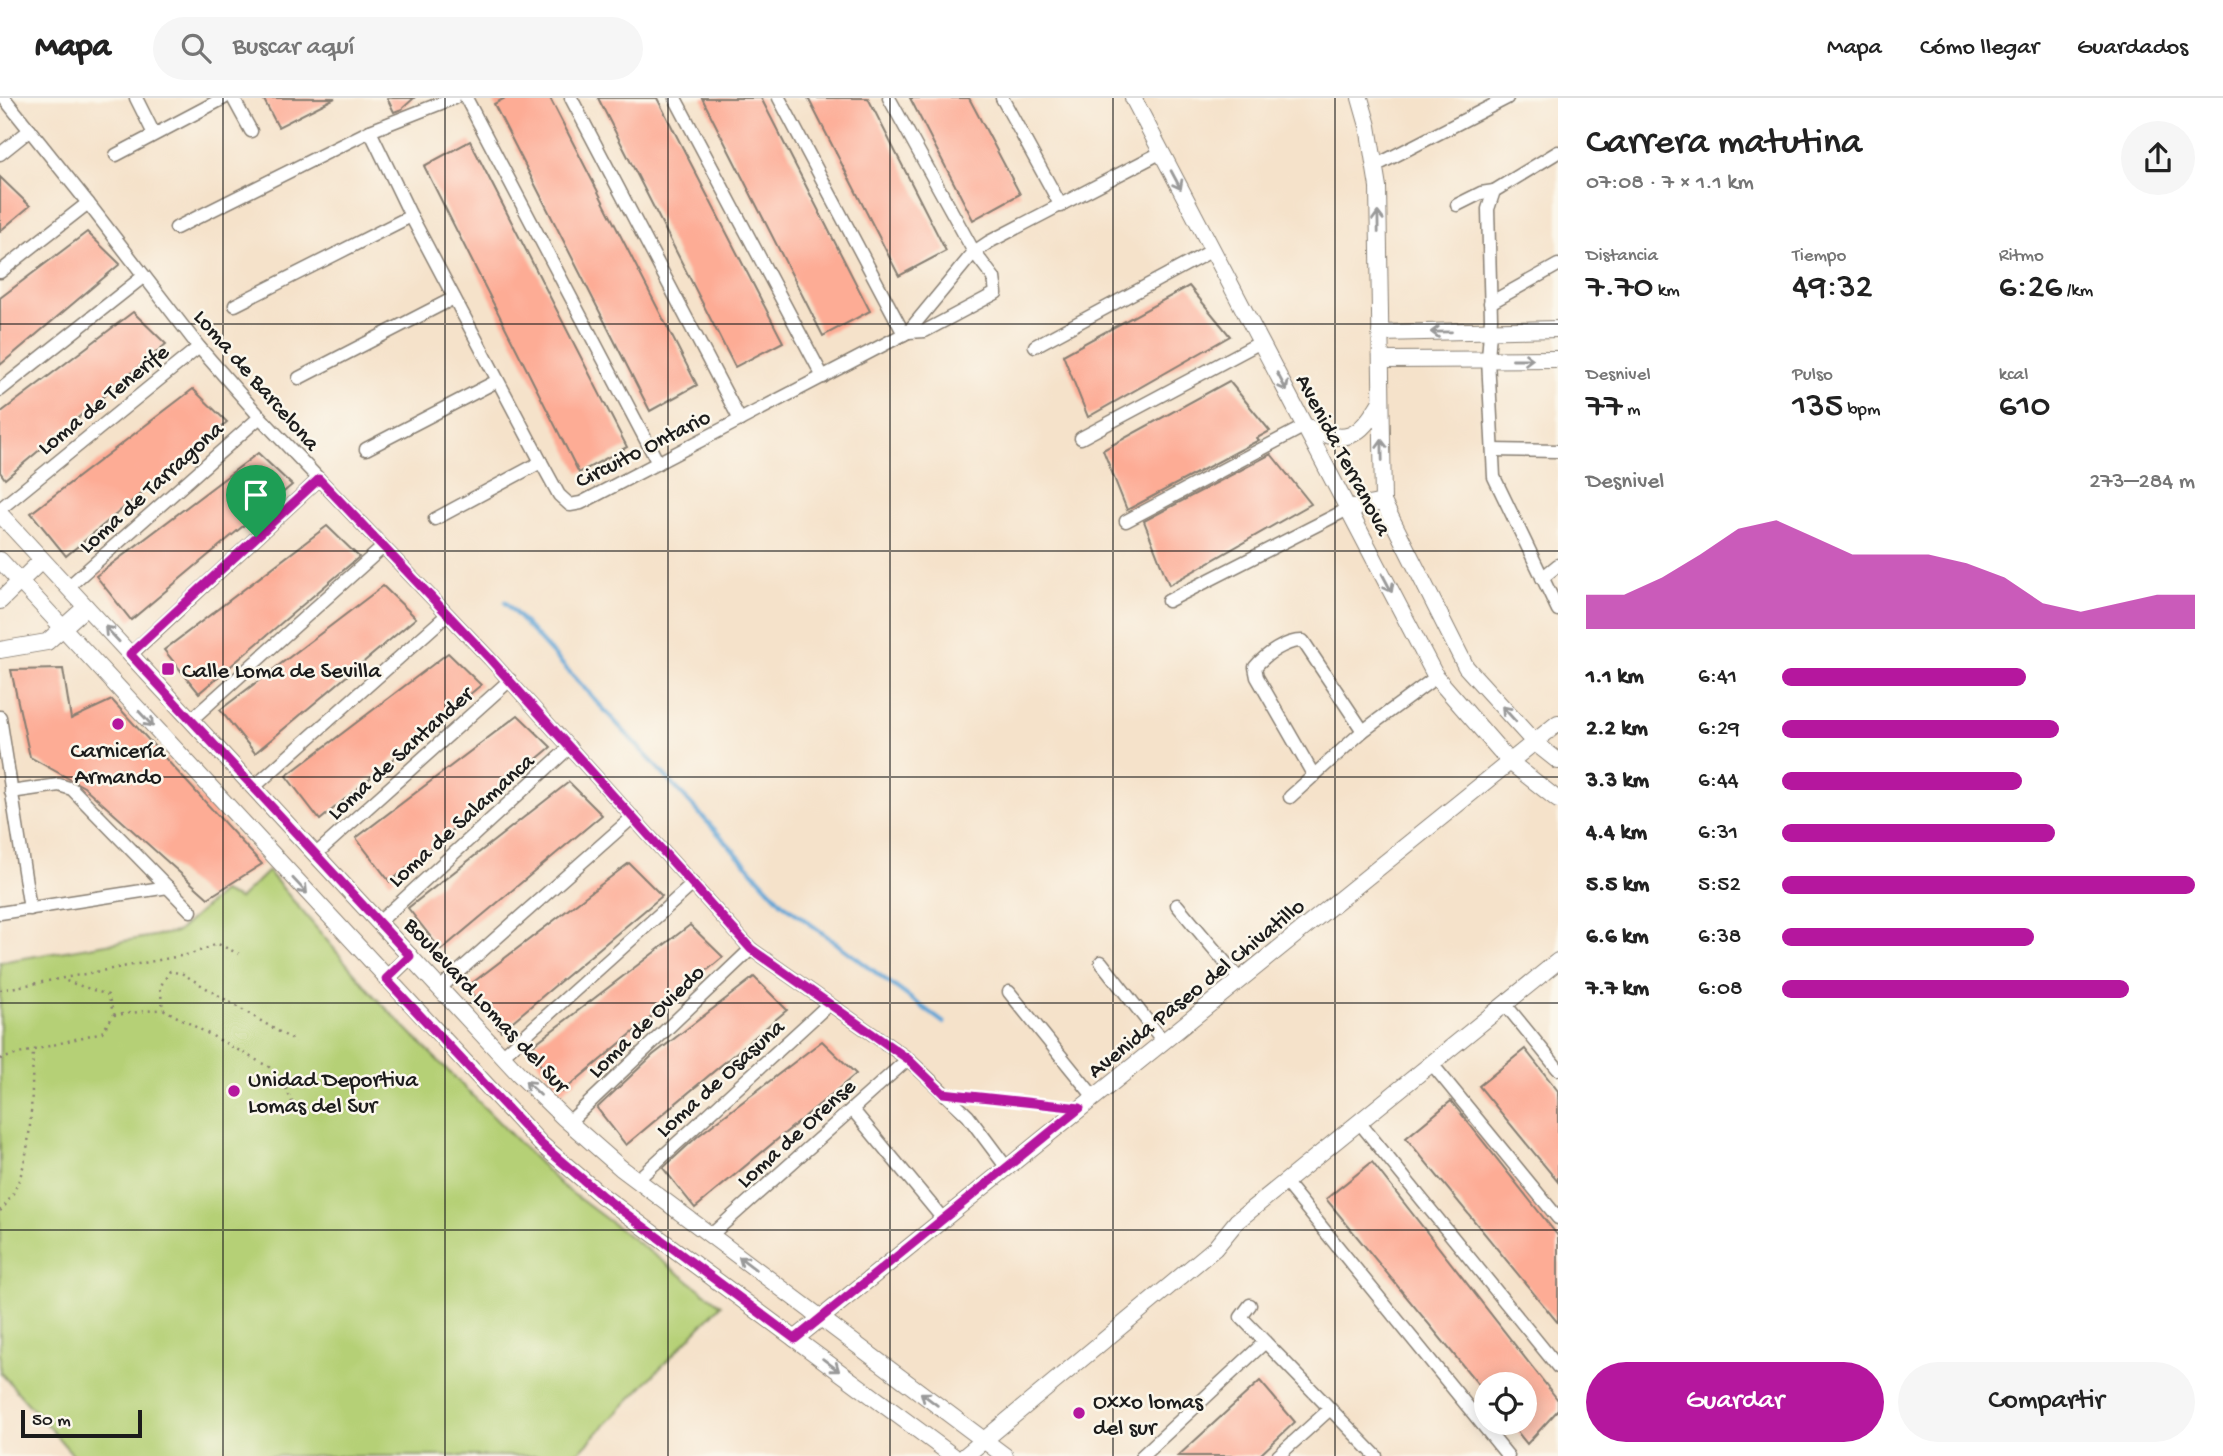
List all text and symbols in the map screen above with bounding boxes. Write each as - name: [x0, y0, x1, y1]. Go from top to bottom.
- search box: [153, 17, 643, 80]
- text: Mapa: [35, 29, 111, 67]
- icon: search: [177, 29, 215, 67]
- text: Buscar aquí: [233, 33, 354, 64]
- text: Mapa: [1827, 34, 1882, 63]
- text: Cómo llegar: [1920, 34, 2039, 63]
- text: Guardados: [2077, 34, 2188, 63]
- button: share: [2121, 121, 2195, 195]
- text: Carrera matutina: [1586, 122, 1862, 166]
- one-way arrow: [1170, 169, 1184, 190]
- text: 07:08 · 7 × 1.1 km: [1586, 170, 1754, 197]
- one-way arrow: [1372, 211, 1385, 234]
- text: Distancia: [1586, 245, 1658, 268]
- text: Tiempo: [1792, 245, 1846, 268]
- text: Ritmo: [1999, 245, 2044, 268]
- text: 7.70: [1586, 268, 1653, 309]
- text: 49:32: [1792, 268, 1873, 309]
- text: 6:26: [1999, 268, 2062, 309]
- text: km: [1653, 280, 1680, 303]
- text: /km: [2062, 280, 2093, 303]
- street label: Loma de Barcelona: [187, 305, 325, 459]
- one-way arrow: [1430, 325, 1453, 338]
- street label: Loma de Tenerife: [33, 339, 176, 462]
- one-way arrow: [1511, 352, 1534, 366]
- text: Desnivel: [1586, 364, 1651, 387]
- text: Pulso: [1792, 364, 1833, 387]
- text: kcal: [1999, 364, 2028, 387]
- street label: Avenida Terranova: [1288, 370, 1396, 542]
- one-way arrow: [1275, 371, 1289, 392]
- text: 77: [1586, 387, 1622, 428]
- text: 135: [1792, 387, 1843, 428]
- text: 610: [1999, 387, 2050, 428]
- text: m: [1622, 399, 1640, 422]
- text: bpm: [1843, 399, 1880, 422]
- street label: Circuito Ontario: [572, 404, 716, 496]
- street label: Loma de Tarragona: [75, 416, 231, 561]
- one-way arrow: [1376, 438, 1389, 461]
- pin: [226, 465, 286, 537]
- text: Desnivel: [1586, 469, 1664, 496]
- text: 273–284 m: [2089, 469, 2195, 496]
- icon: arrive: [237, 476, 275, 514]
- one-way arrow: [1381, 572, 1394, 593]
- one-way arrow: [104, 625, 120, 643]
- place label: Calle Loma de Sevilla: [182, 659, 382, 686]
- marker: Calle Loma de Sevilla: [160, 661, 176, 677]
- text: 1.1 km: [1586, 664, 1644, 691]
- text: 6:41: [1698, 664, 1737, 691]
- street label: Loma de Santander: [323, 681, 481, 827]
- one-way arrow: [1501, 706, 1517, 724]
- one-way arrow: [138, 710, 154, 728]
- marker: Carnicería Armando: [110, 716, 126, 732]
- text: 2.2 km: [1586, 716, 1648, 743]
- text: 6:29: [1698, 716, 1740, 743]
- place label: Carnicería Armando: [71, 739, 167, 792]
- street label: Loma de Salamanca: [384, 748, 542, 894]
- text: 3.3 km: [1586, 768, 1649, 795]
- text: 6:44: [1698, 768, 1739, 795]
- text: 4.4 km: [1586, 820, 1647, 847]
- text: 6:31: [1698, 820, 1738, 847]
- text: 5.5 km: [1586, 872, 1649, 899]
- text: 5:52: [1698, 872, 1741, 899]
- one-way arrow: [292, 877, 309, 894]
- street label: Avenida Paseo del Chivatillo: [1083, 894, 1311, 1086]
- street label: Boulevard Lomas del Sur: [396, 912, 575, 1101]
- text: 6.6 km: [1586, 924, 1649, 951]
- text: 6:38: [1698, 924, 1741, 951]
- street label: Loma de Oviedo: [583, 960, 712, 1085]
- text: 7.7 km: [1586, 976, 1649, 1003]
- text: 6:08: [1698, 976, 1743, 1003]
- street label: Loma de Osasuna: [651, 1014, 792, 1144]
- place label: Unidad Deportiva Lomas del Sur: [248, 1068, 419, 1121]
- street label: Loma de Orense: [732, 1073, 863, 1195]
- one-way arrow: [525, 1080, 542, 1097]
- marker: Unidad Deportiva Lomas del Sur: [226, 1083, 242, 1099]
- one-way arrow: [738, 1256, 757, 1271]
- one-way arrow: [821, 1357, 840, 1372]
- button: Guardar: [1586, 1362, 1884, 1442]
- button: Compartir: [1898, 1362, 2195, 1442]
- map controls: [1474, 1372, 1537, 1435]
- button: locate: [1474, 1372, 1537, 1435]
- place label: Oxxo lomas del sur: [1093, 1390, 1204, 1443]
- one-way arrow: [921, 1392, 939, 1407]
- marker: Oxxo lomas del sur: [1071, 1405, 1087, 1421]
- scale bar: [21, 1407, 142, 1439]
- text: 50 m: [32, 1410, 71, 1433]

